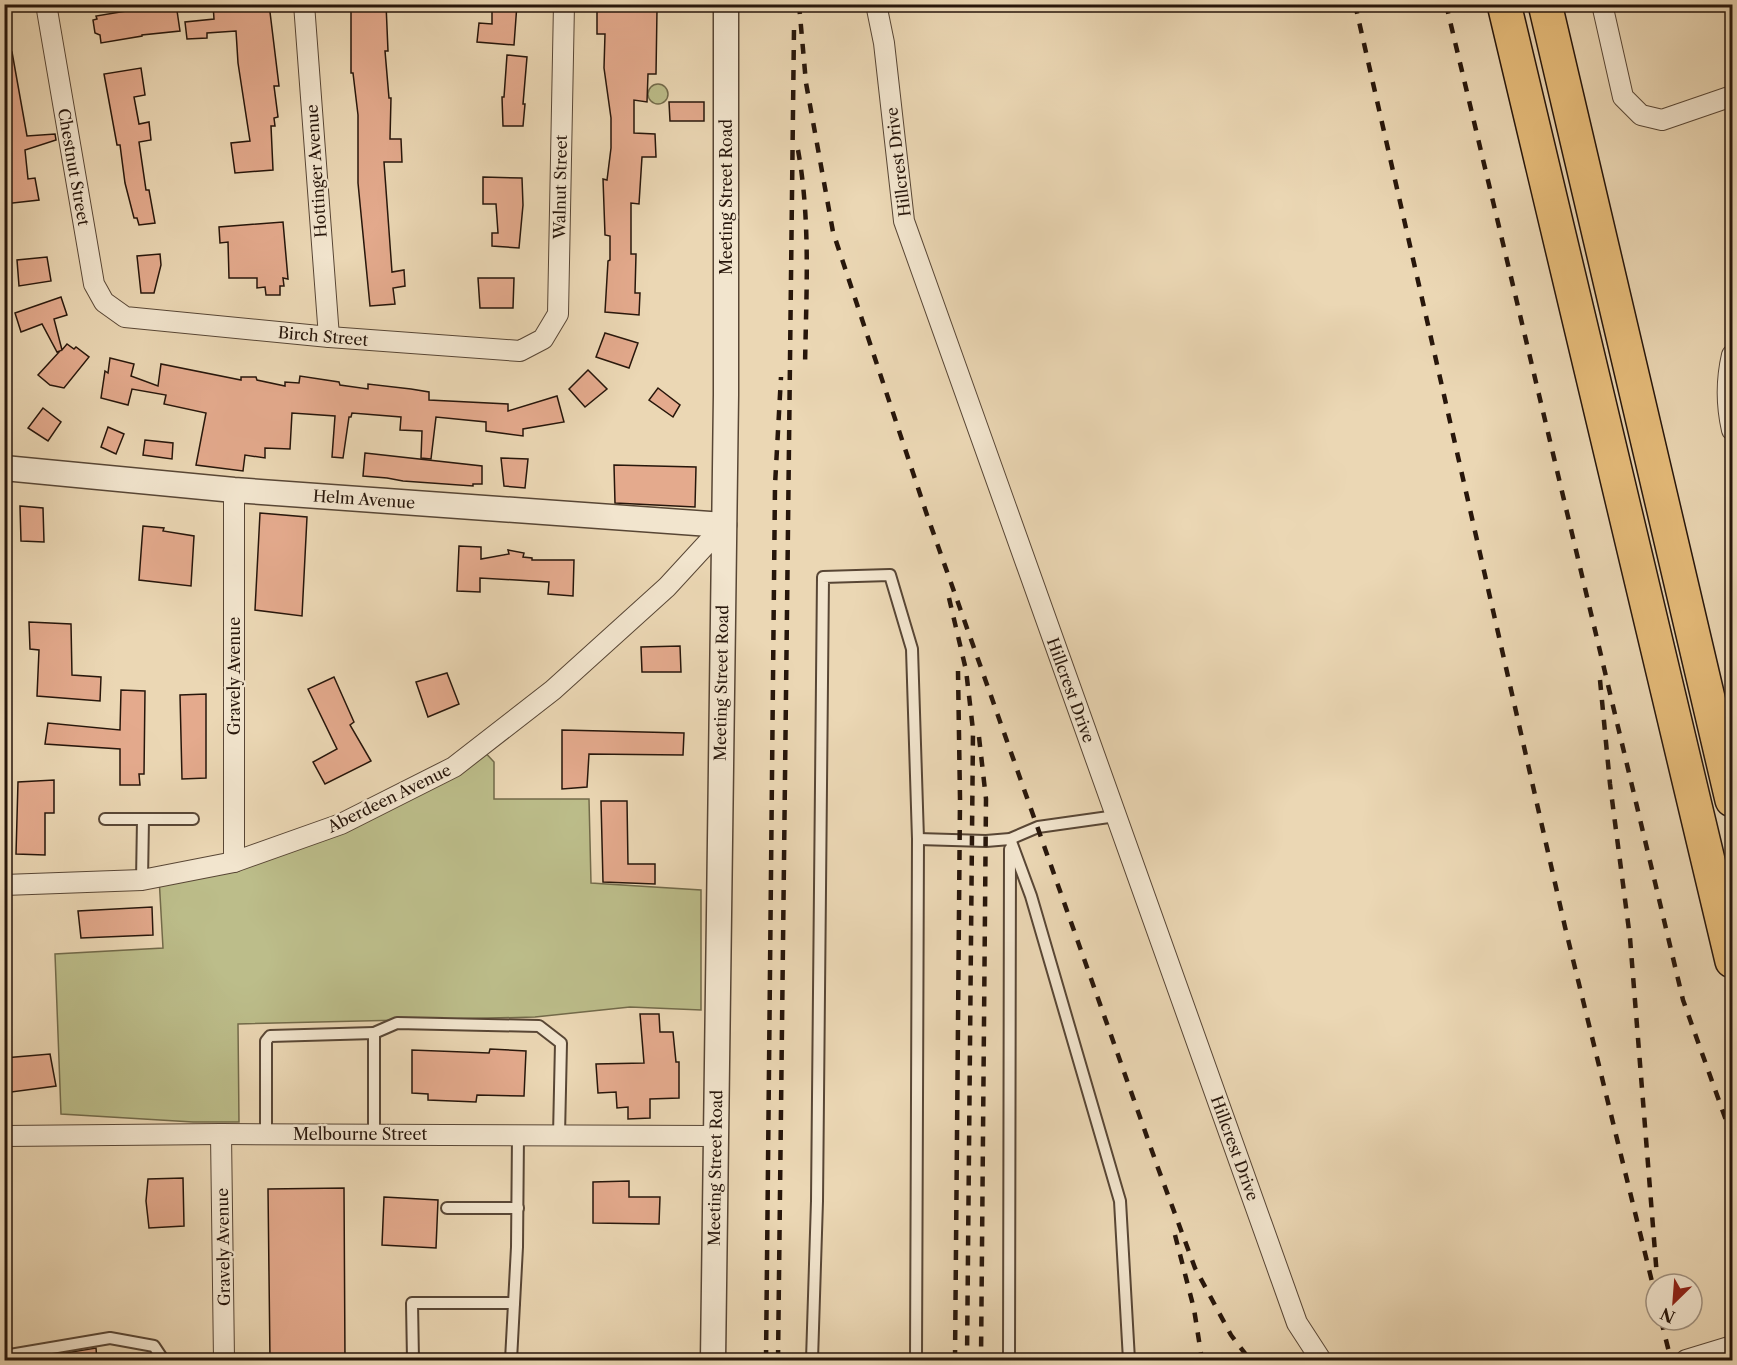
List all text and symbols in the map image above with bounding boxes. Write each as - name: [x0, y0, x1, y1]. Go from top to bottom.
- street label: Hottinger Avenue: [301, 104, 331, 238]
- street label: Hillcrest Drive: [881, 106, 915, 218]
- street label: Chestnut Street: [54, 107, 94, 228]
- street label: Meeting Street Road: [716, 119, 736, 275]
- street label: Walnut Street: [549, 134, 571, 240]
- street label: Birch Street: [277, 322, 369, 350]
- street label: Helm Avenue: [312, 485, 416, 513]
- street label: Meeting Street Road: [710, 605, 732, 761]
- street label: Gravely Avenue: [224, 617, 244, 735]
- street label: Hillcrest Drive: [1043, 635, 1099, 745]
- street label: Aberdeen Avenue: [323, 759, 454, 837]
- street label: Meeting Street Road: [704, 1090, 726, 1246]
- street label: Hillcrest Drive: [1207, 1093, 1263, 1203]
- street label: Melbourne Street: [293, 1124, 427, 1144]
- street label: Gravely Avenue: [212, 1188, 234, 1306]
- north arrow: [1644, 1272, 1704, 1332]
- text: N: [1657, 1304, 1678, 1328]

